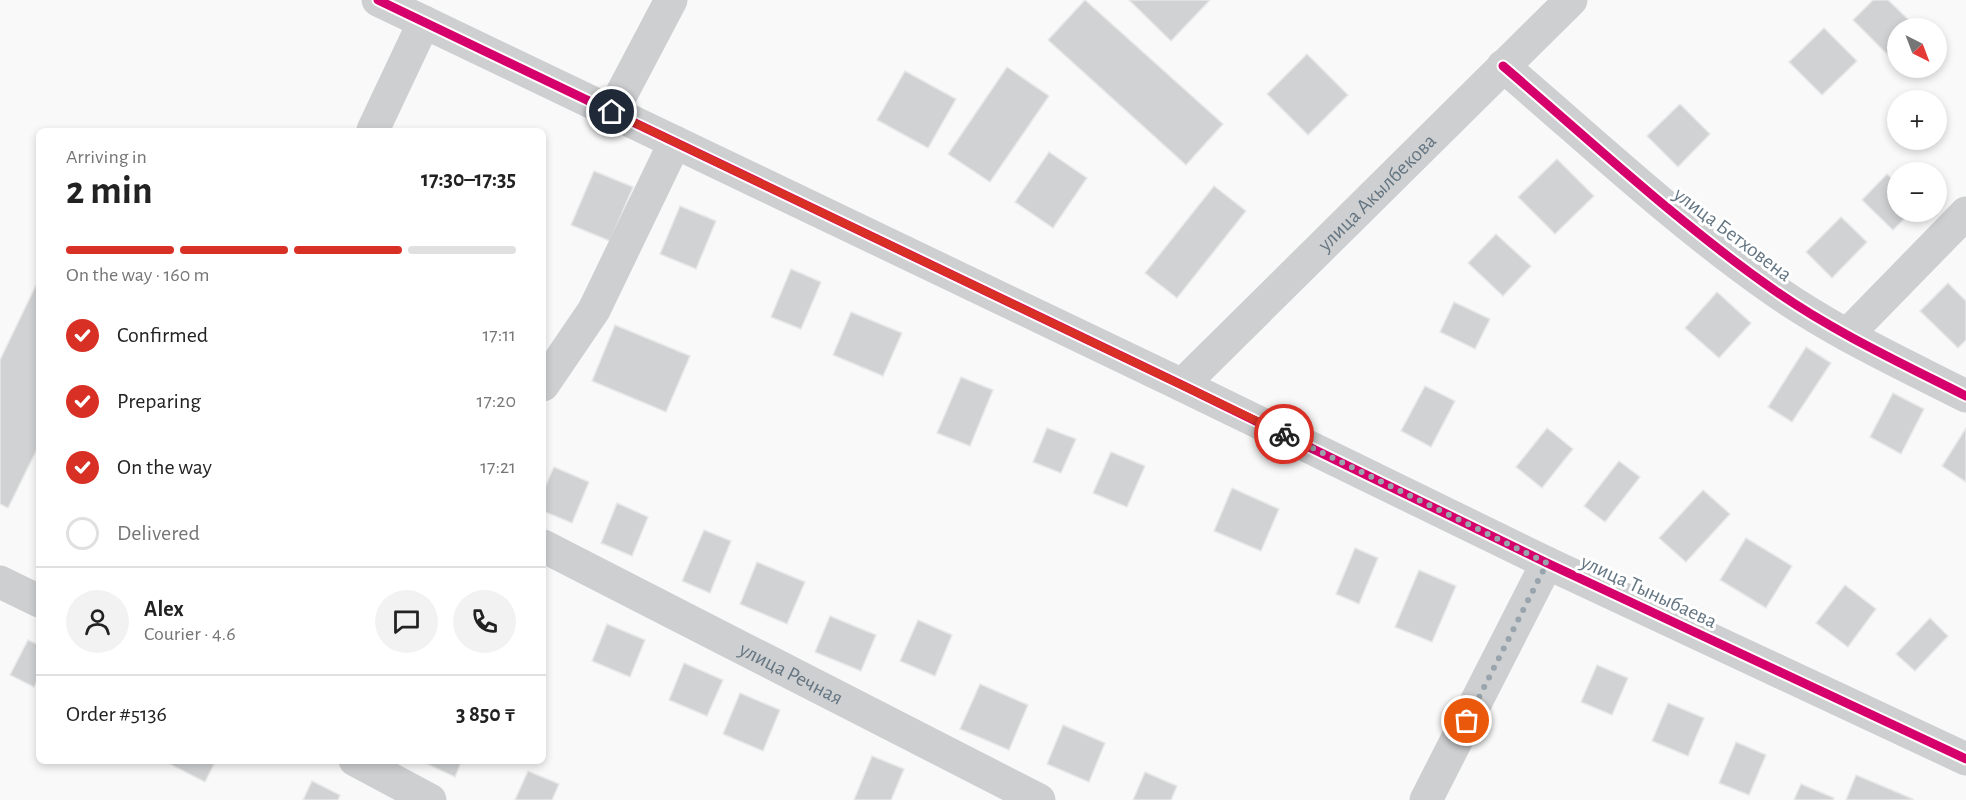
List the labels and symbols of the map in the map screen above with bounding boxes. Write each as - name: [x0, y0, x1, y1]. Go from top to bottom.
- north arrow: [1887, 18, 1947, 78]
- pin: [586, 86, 637, 137]
- street label: улица Акылбекова: [1313, 130, 1441, 256]
- street label: улица Бетховена: [1669, 183, 1796, 286]
- courier: [1254, 404, 1314, 464]
- street label: улица Тыныбаева: [1577, 550, 1720, 632]
- street label: улица Речная: [735, 638, 846, 709]
- pin: [1441, 695, 1492, 746]

